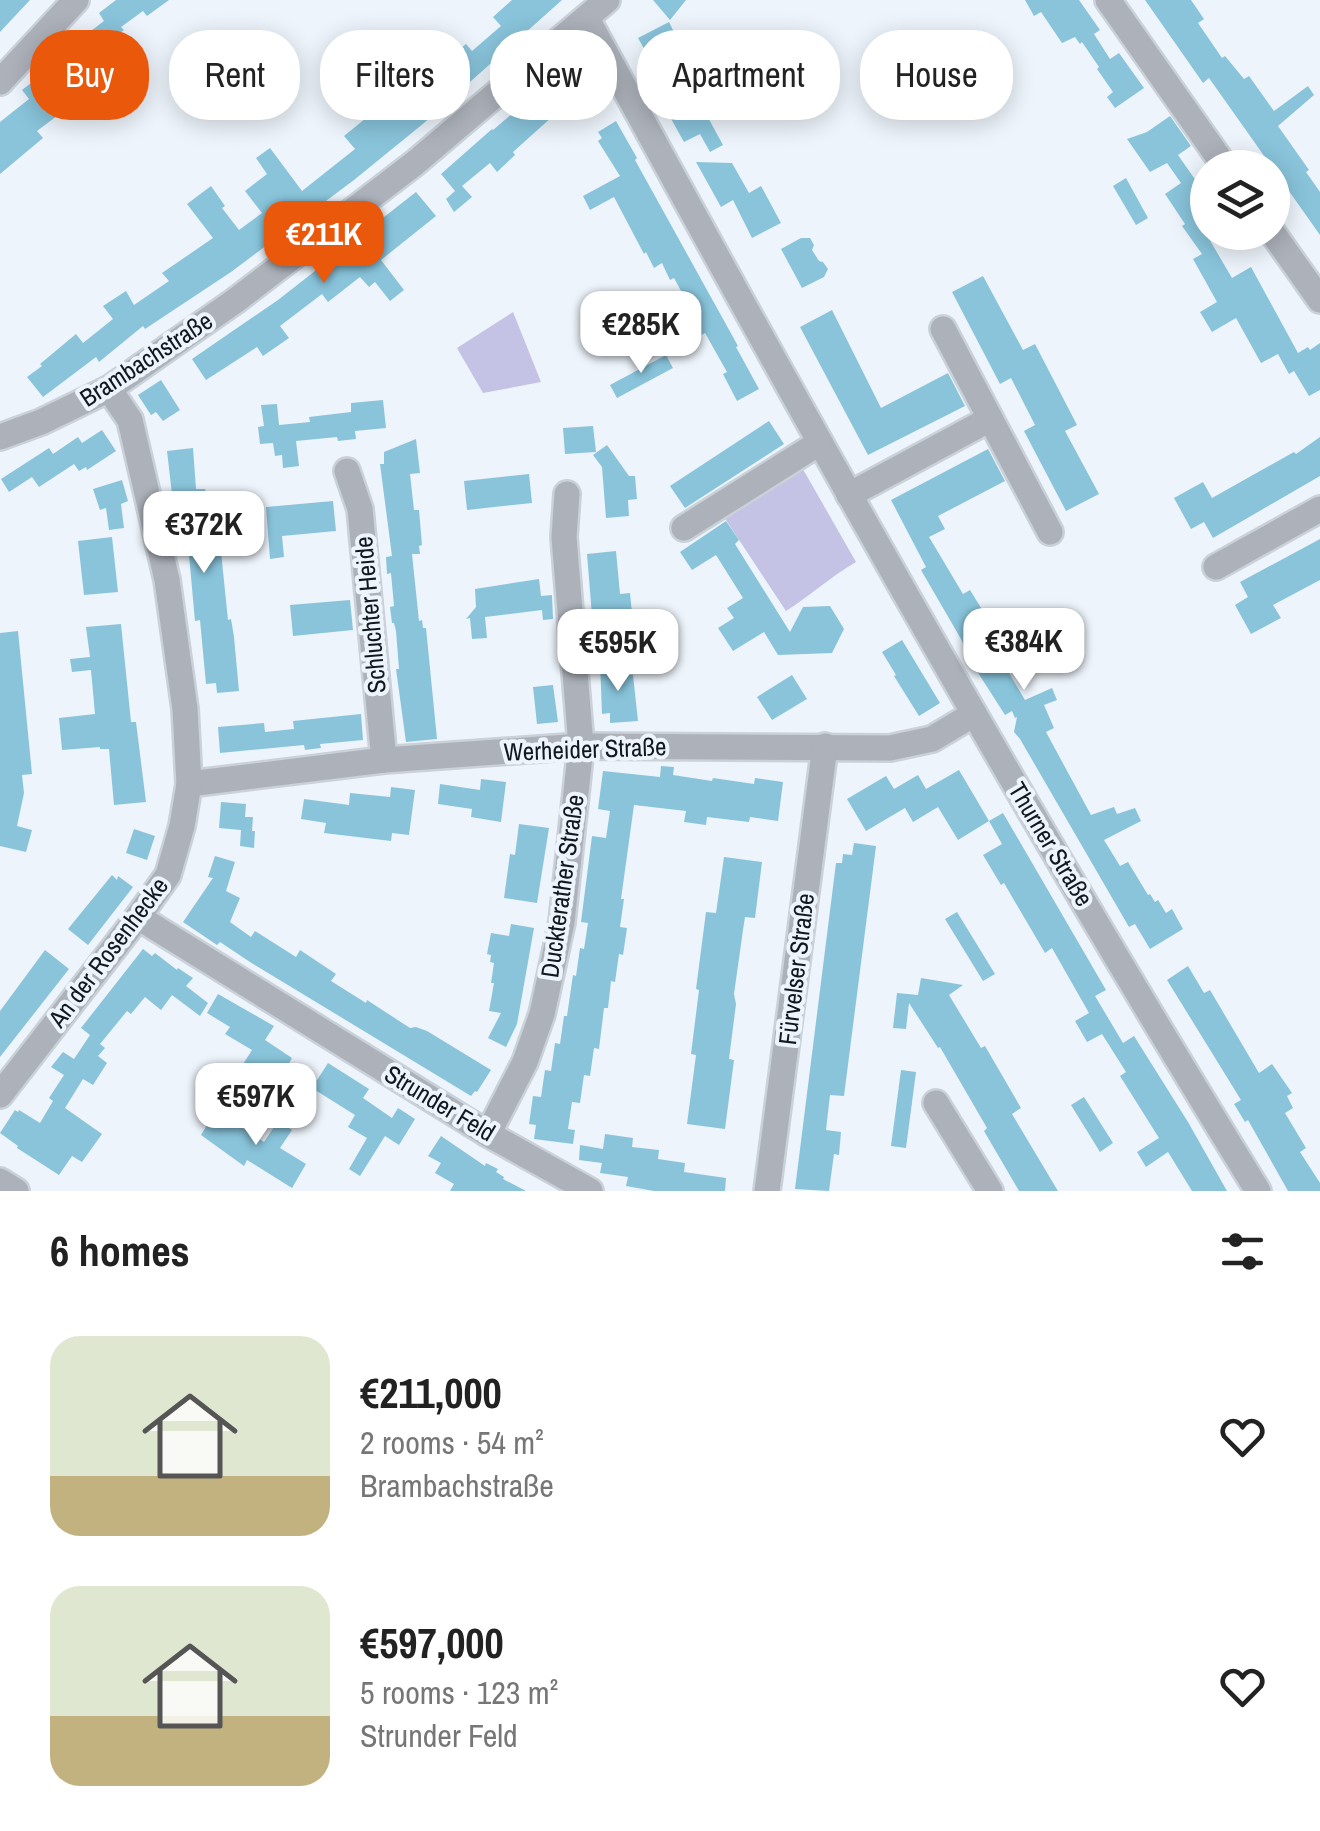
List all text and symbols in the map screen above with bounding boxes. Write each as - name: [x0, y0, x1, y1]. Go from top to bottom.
- chip: Buy: [30, 30, 149, 120]
- chip: Rent: [169, 30, 300, 120]
- chip: Filters: [320, 30, 470, 120]
- chip: New: [490, 30, 617, 120]
- chip: Apartment: [637, 30, 840, 120]
- chip: House: [860, 30, 1013, 120]
- map controls: [1190, 150, 1290, 250]
- button: layers: [1190, 150, 1290, 250]
- pin: €211K: [254, 201, 394, 286]
- text: €211K: [286, 212, 362, 255]
- pin: €285K: [571, 291, 711, 376]
- text: €285K: [602, 302, 680, 345]
- street label: Brambachstraße: [73, 303, 219, 415]
- pin: €372K: [134, 491, 274, 576]
- text: €372K: [165, 502, 243, 545]
- street label: Schluchter Heide: [346, 535, 394, 695]
- pin: €384K: [954, 608, 1094, 693]
- pin: €595K: [548, 609, 688, 694]
- text: €384K: [985, 619, 1063, 662]
- text: €595K: [579, 620, 657, 663]
- street label: Werheider Straße: [503, 729, 667, 769]
- street label: Thurner Straße: [1001, 776, 1101, 912]
- street label: Duckterather Straße: [532, 792, 592, 980]
- street label: An der Rosenhecke: [40, 870, 176, 1035]
- street label: Fürvelser Straße: [770, 891, 822, 1047]
- street label: Strunder Feld: [378, 1057, 502, 1149]
- pin: €597K: [186, 1063, 326, 1148]
- text: €597K: [217, 1074, 295, 1117]
- text: 6 homes: [50, 1223, 190, 1279]
- icon: filters: [1215, 1224, 1270, 1279]
- text: €211,000: [360, 1365, 502, 1421]
- icon: home: [130, 1376, 250, 1496]
- icon: heart: [1215, 1409, 1270, 1464]
- text: 2 rooms · 54 m²: [360, 1421, 544, 1464]
- text: Brambachstraße: [360, 1464, 554, 1507]
- text: €597,000: [360, 1615, 504, 1671]
- icon: home: [130, 1626, 250, 1746]
- icon: heart: [1215, 1659, 1270, 1714]
- text: 5 rooms · 123 m²: [360, 1671, 558, 1714]
- text: Strunder Feld: [360, 1714, 518, 1757]

